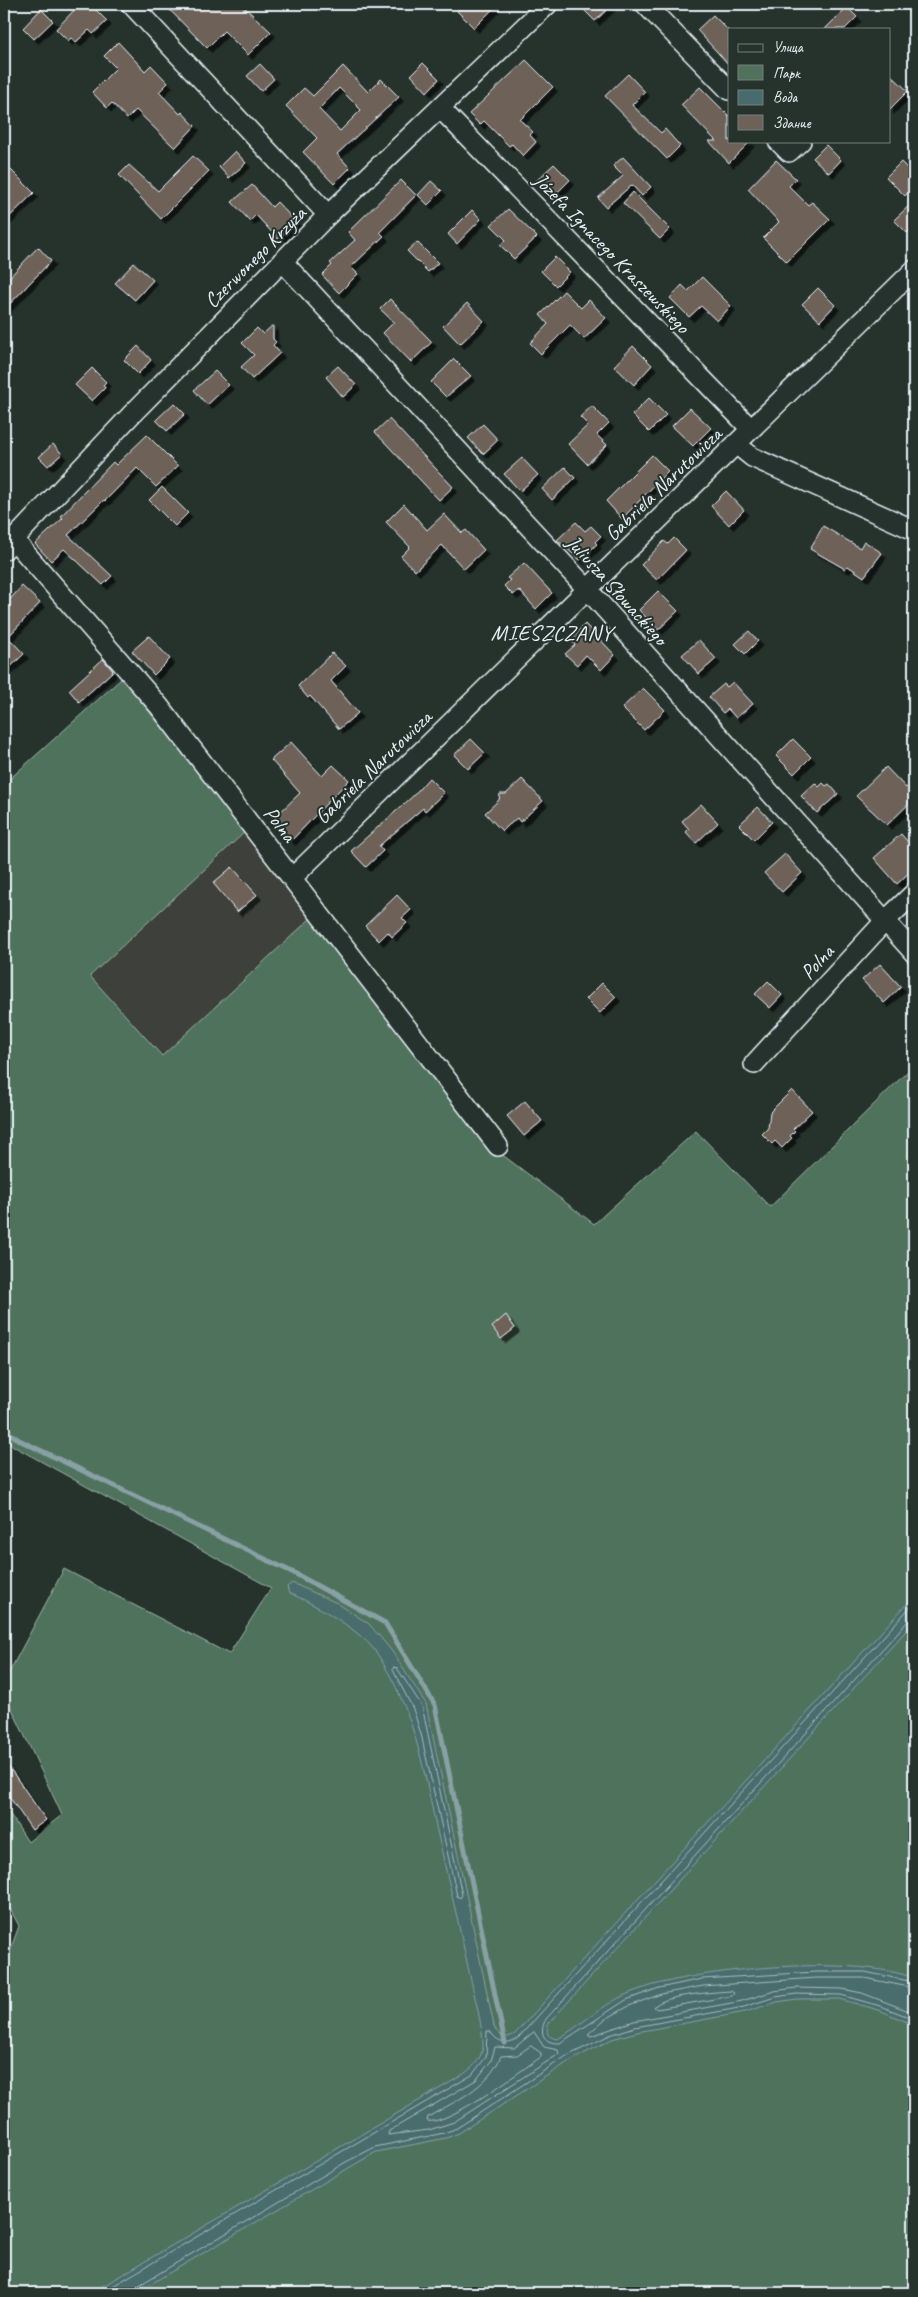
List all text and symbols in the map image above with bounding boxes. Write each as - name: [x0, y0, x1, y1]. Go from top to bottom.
- legend: [728, 28, 890, 142]
- text: Улица: [773, 38, 804, 57]
- text: Парк: [773, 64, 801, 83]
- text: Вода: [773, 88, 798, 107]
- text: Здание: [773, 114, 812, 133]
- street label: Józefa Ignacego Kraszewskiego: [528, 166, 697, 340]
- street label: Czerwonego Krzyża: [199, 199, 313, 313]
- street label: Gabriela Narutowicza: [599, 420, 729, 546]
- street label: Juliusza Słowackiego: [560, 529, 675, 652]
- district label: MIESZCZANY: [491, 619, 616, 647]
- street label: Gabriela Narutowicza: [309, 703, 439, 829]
- street label: Polna: [258, 801, 303, 848]
- street label: Polna: [795, 938, 841, 985]

